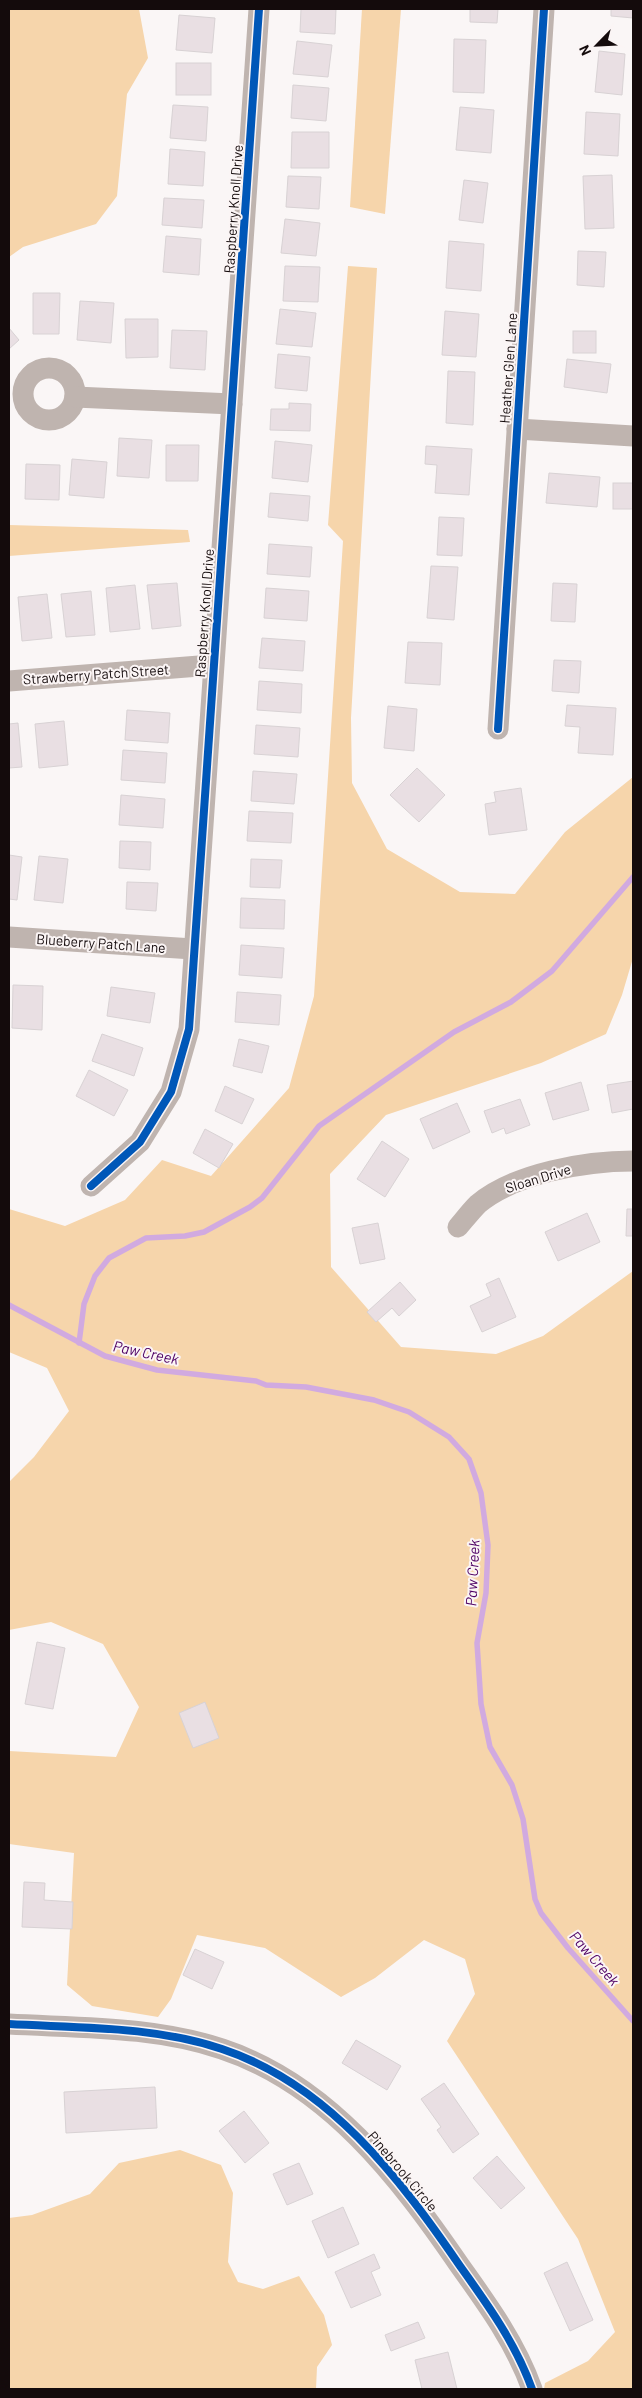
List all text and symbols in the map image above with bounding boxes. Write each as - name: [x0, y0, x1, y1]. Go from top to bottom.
- north arrow: [572, 20, 622, 70]
- text: N: [575, 43, 594, 58]
- street label: Raspberry Knoll Drive: [220, 144, 246, 274]
- street label: Heather Glen Lane: [496, 312, 520, 424]
- street label: Raspberry Knoll Drive: [191, 548, 217, 678]
- street label: Strawberry Patch Street: [22, 660, 170, 688]
- street label: Blueberry Patch Lane: [36, 930, 166, 956]
- street label: Sloan Drive: [503, 1160, 573, 1196]
- water label: Paw Creek: [112, 1336, 181, 1368]
- water label: Paw Creek: [461, 1539, 483, 1607]
- water label: Paw Creek: [566, 1927, 624, 1990]
- street label: Pinebrook Circle: [364, 2127, 442, 2215]

